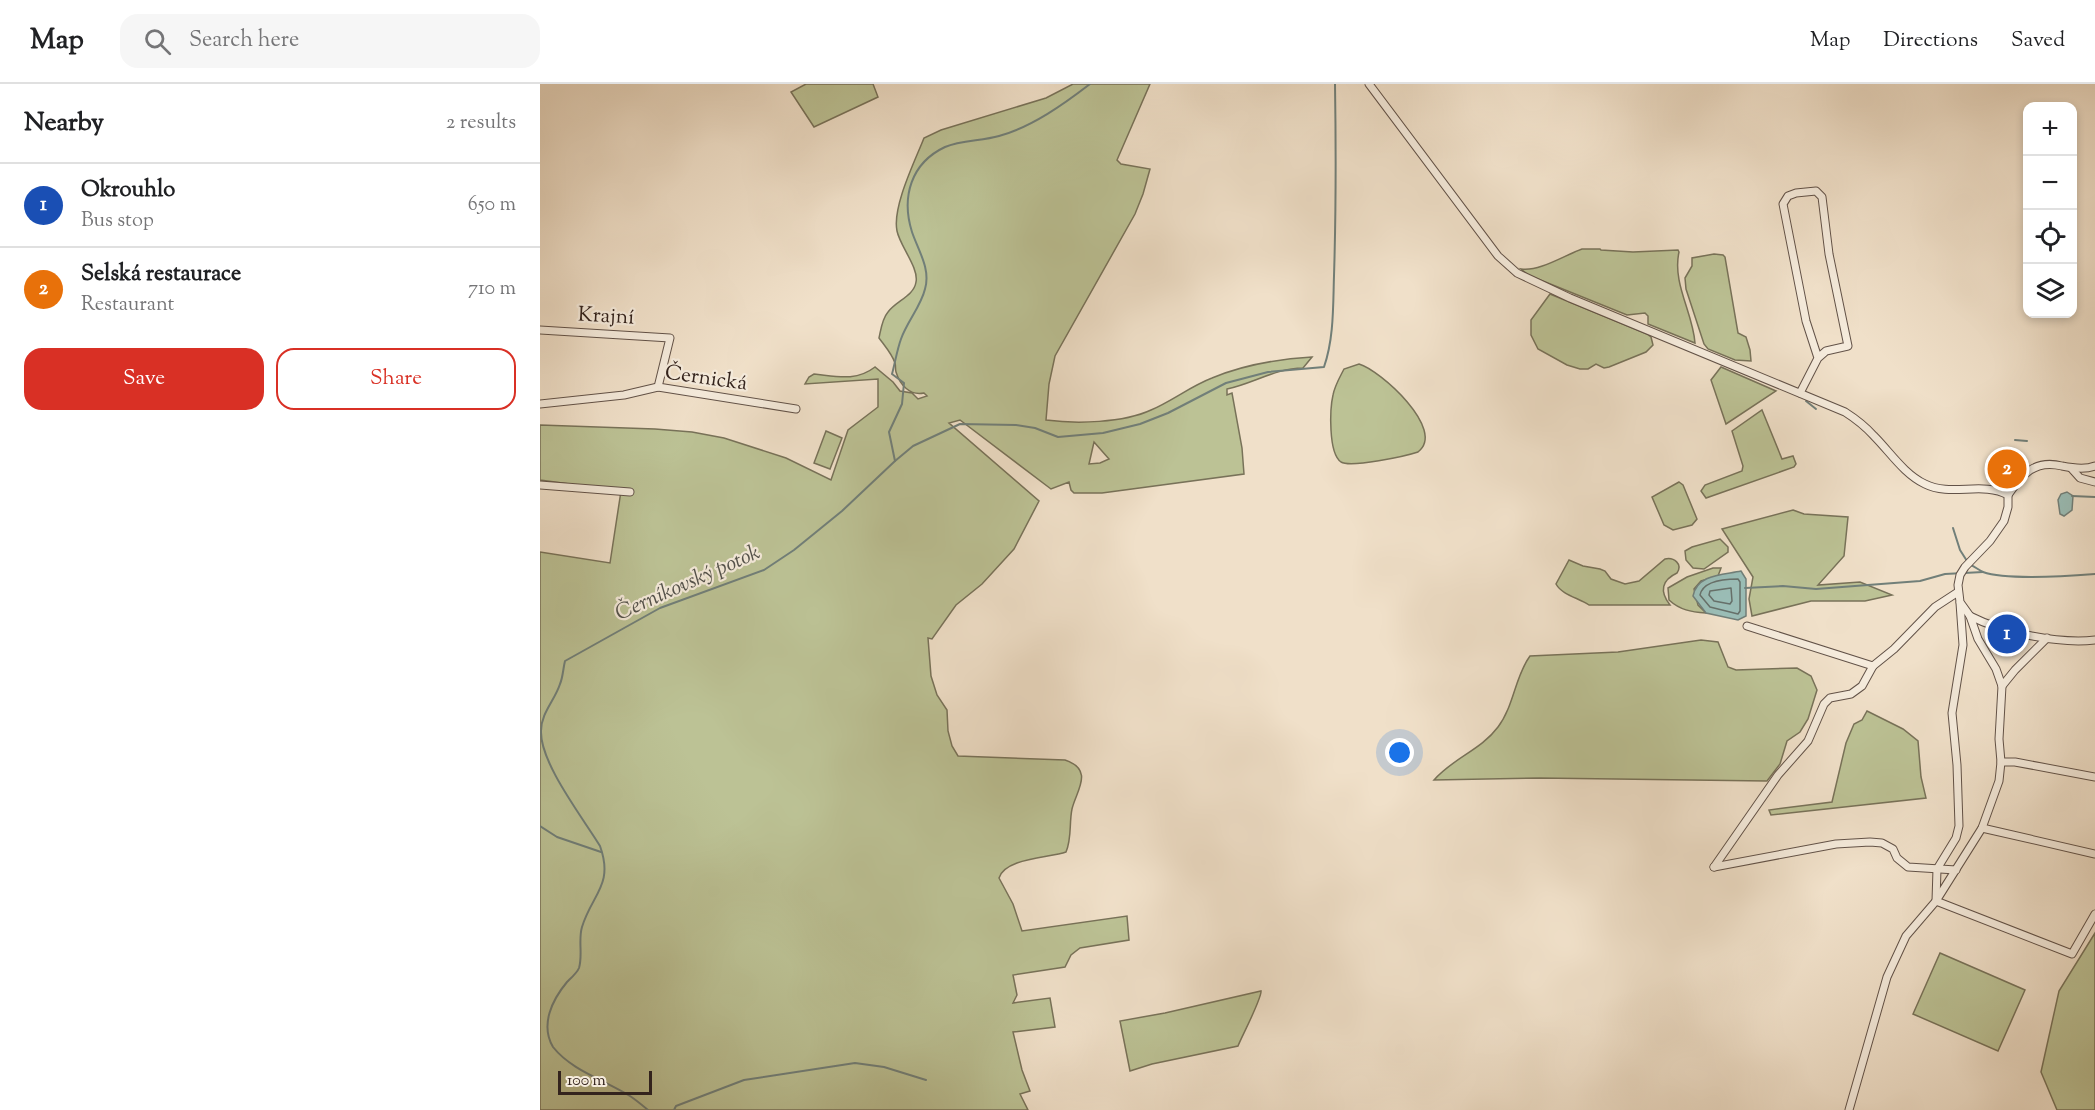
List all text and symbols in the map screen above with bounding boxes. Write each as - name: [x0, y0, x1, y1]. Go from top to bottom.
- search box: [120, 14, 540, 68]
- text: Map: [30, 21, 84, 61]
- icon: search: [141, 25, 174, 58]
- text: Search here: [189, 25, 299, 57]
- text: Map: [1810, 26, 1850, 56]
- text: Directions: [1883, 26, 1978, 56]
- text: Saved: [2011, 26, 2065, 56]
- map controls: [2023, 102, 2077, 318]
- button: +: [2023, 102, 2077, 156]
- text: Nearby: [24, 105, 104, 142]
- text: 2 results: [446, 109, 516, 138]
- button: −: [2023, 156, 2077, 210]
- text: Okrouhlo: [81, 175, 175, 207]
- text: 1: [40, 191, 47, 220]
- text: 650 m: [468, 191, 516, 220]
- text: Bus stop: [81, 207, 154, 236]
- button: locate: [2023, 210, 2077, 264]
- text: Selská restaurace: [81, 259, 241, 291]
- button: layers: [2023, 264, 2077, 318]
- text: 2: [39, 275, 48, 304]
- text: 710 m: [468, 275, 516, 304]
- text: Restaurant: [81, 291, 174, 320]
- street label: Krajní: [577, 301, 635, 333]
- button: Save: [24, 348, 264, 410]
- button: Share: [276, 348, 516, 410]
- street label: Černická: [663, 358, 749, 400]
- pin: 2: [1988, 446, 2026, 492]
- water label: Černíkovský potok: [610, 537, 766, 630]
- pin: 1: [1988, 612, 2026, 656]
- your location: [1385, 738, 1414, 767]
- scale bar: [558, 1068, 652, 1096]
- text: 100 m: [567, 1070, 606, 1093]

